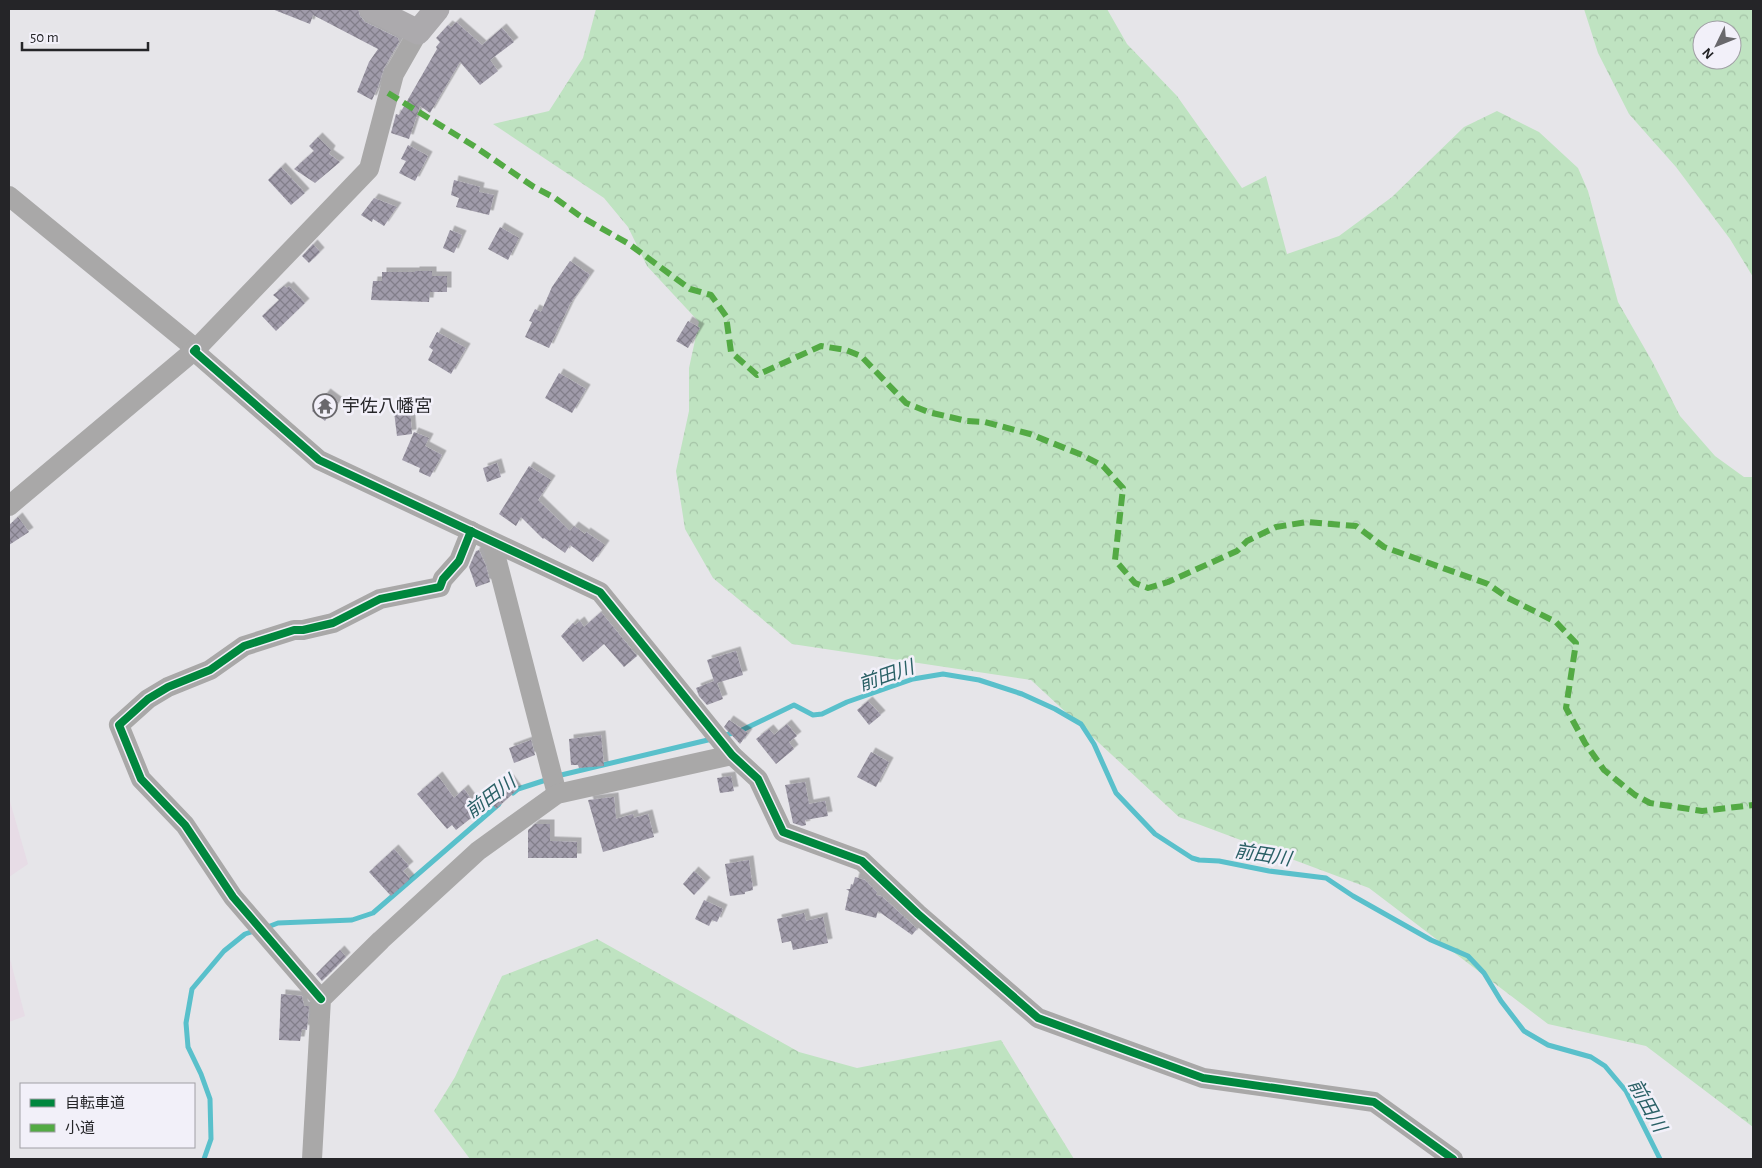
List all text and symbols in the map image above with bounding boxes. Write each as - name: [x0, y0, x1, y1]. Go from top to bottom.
- scale bar: [22, 20, 149, 52]
- north arrow: [1692, 20, 1742, 70]
- text: 50 m: [30, 30, 59, 45]
- text: N: [1700, 45, 1717, 62]
- temple icon: 宇佐八幡宮: [312, 393, 338, 419]
- place label: 宇佐八幡宮: [342, 397, 432, 416]
- water label: 前田川: [856, 656, 918, 695]
- water label: 前田川: [461, 770, 521, 822]
- water label: 前田川: [1233, 840, 1295, 870]
- water label: 前田川: [1625, 1075, 1672, 1137]
- legend: [20, 1083, 195, 1148]
- text: 自転車道: [65, 1095, 125, 1111]
- text: 小道: [65, 1120, 95, 1136]

